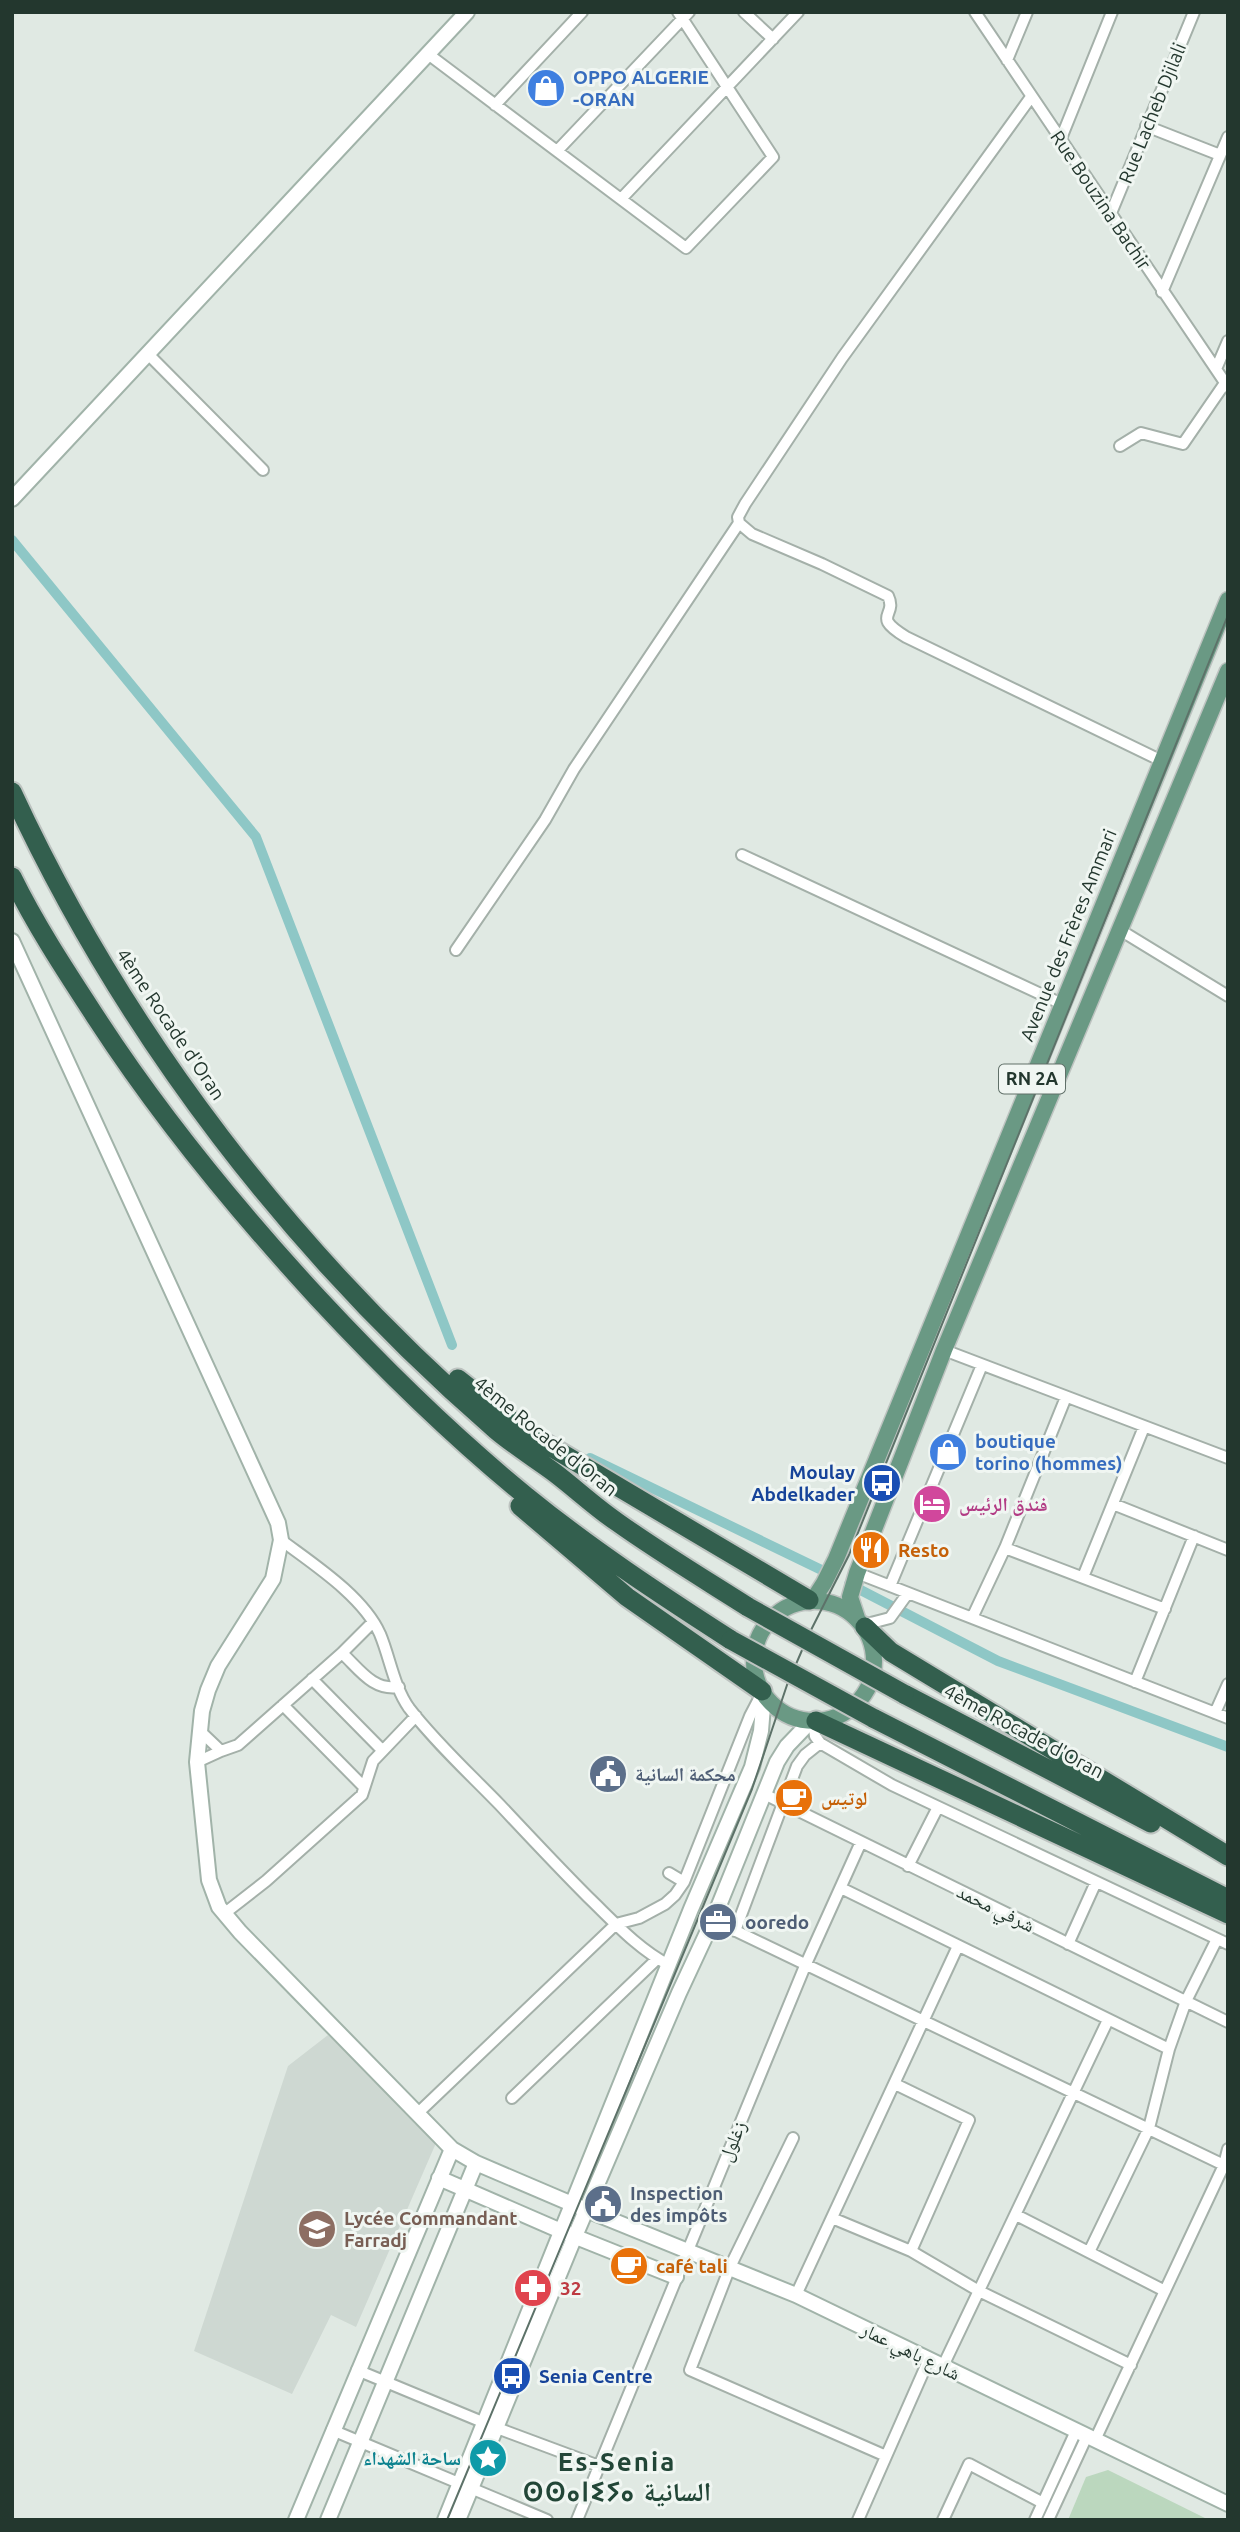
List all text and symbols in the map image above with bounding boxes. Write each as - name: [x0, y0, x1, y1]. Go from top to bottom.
- street label: Rue Lacheb Djilali: [1114, 39, 1190, 187]
- place label: OPPO ALGERIE -ORAN: [573, 66, 709, 110]
- shop icon: OPPO ALGERIE -ORAN: [525, 67, 567, 109]
- street label: Rue Bouzina Bachir: [1046, 126, 1156, 274]
- street label: Avenue des Frères Ammari: [1015, 826, 1121, 1044]
- street label: 4ème Rocade d'Oran: [112, 944, 230, 1104]
- road number: RN 2A: [999, 1064, 1065, 1094]
- street label: 4ème Rocade d'Oran: [470, 1371, 622, 1501]
- place label: boutique torino (hommes): [975, 1430, 1123, 1474]
- shop icon: boutique torino (hommes): [927, 1431, 969, 1473]
- place label: Moulay Abdelkader: [751, 1461, 855, 1505]
- bus stop icon: Moulay Abdelkader: [861, 1462, 903, 1504]
- hotel icon: فندق الرئيس: [911, 1483, 953, 1525]
- place label: فندق الرئيس: [959, 1493, 1048, 1516]
- restaurant icon: Resto: [850, 1529, 892, 1571]
- place label: Resto: [898, 1539, 949, 1561]
- street label: 4ème Rocade d'Oran: [940, 1680, 1108, 1782]
- public building icon: محكمة السانية: [587, 1753, 629, 1795]
- place label: محكمة السانية: [635, 1763, 736, 1786]
- cafe icon: لوتيس: [773, 1777, 815, 1819]
- place label: لوتيس: [821, 1787, 868, 1810]
- street label: شرفي محمد: [951, 1880, 1038, 1941]
- office icon: ooredo: [697, 1901, 739, 1943]
- place label: ooredo: [745, 1911, 809, 1933]
- street label: زغلول: [714, 2117, 751, 2165]
- place label: Inspection des impôts: [630, 2182, 727, 2226]
- public building icon: Inspection des impôts: [582, 2183, 624, 2225]
- place label: Lycée Commandant Farradj: [344, 2207, 518, 2251]
- school or university icon: Lycée Commandant Farradj: [296, 2208, 338, 2250]
- cafe icon: café tali: [608, 2245, 650, 2287]
- place label: café tali: [656, 2255, 728, 2277]
- pharmacy icon: 32: [512, 2267, 554, 2309]
- place label: 32: [560, 2277, 581, 2299]
- street label: شارع باهي عمار: [855, 2317, 964, 2389]
- bus stop icon: Senia Centre: [491, 2355, 533, 2397]
- place label: Senia Centre: [539, 2365, 653, 2387]
- place icon: ساحة الشهداء: [467, 2437, 509, 2479]
- place label: ساحة الشهداء: [363, 2447, 461, 2469]
- district label: Es-Senia ⵙⵙⴰⵏⵉⵢⴰ السانية: [523, 2447, 711, 2507]

